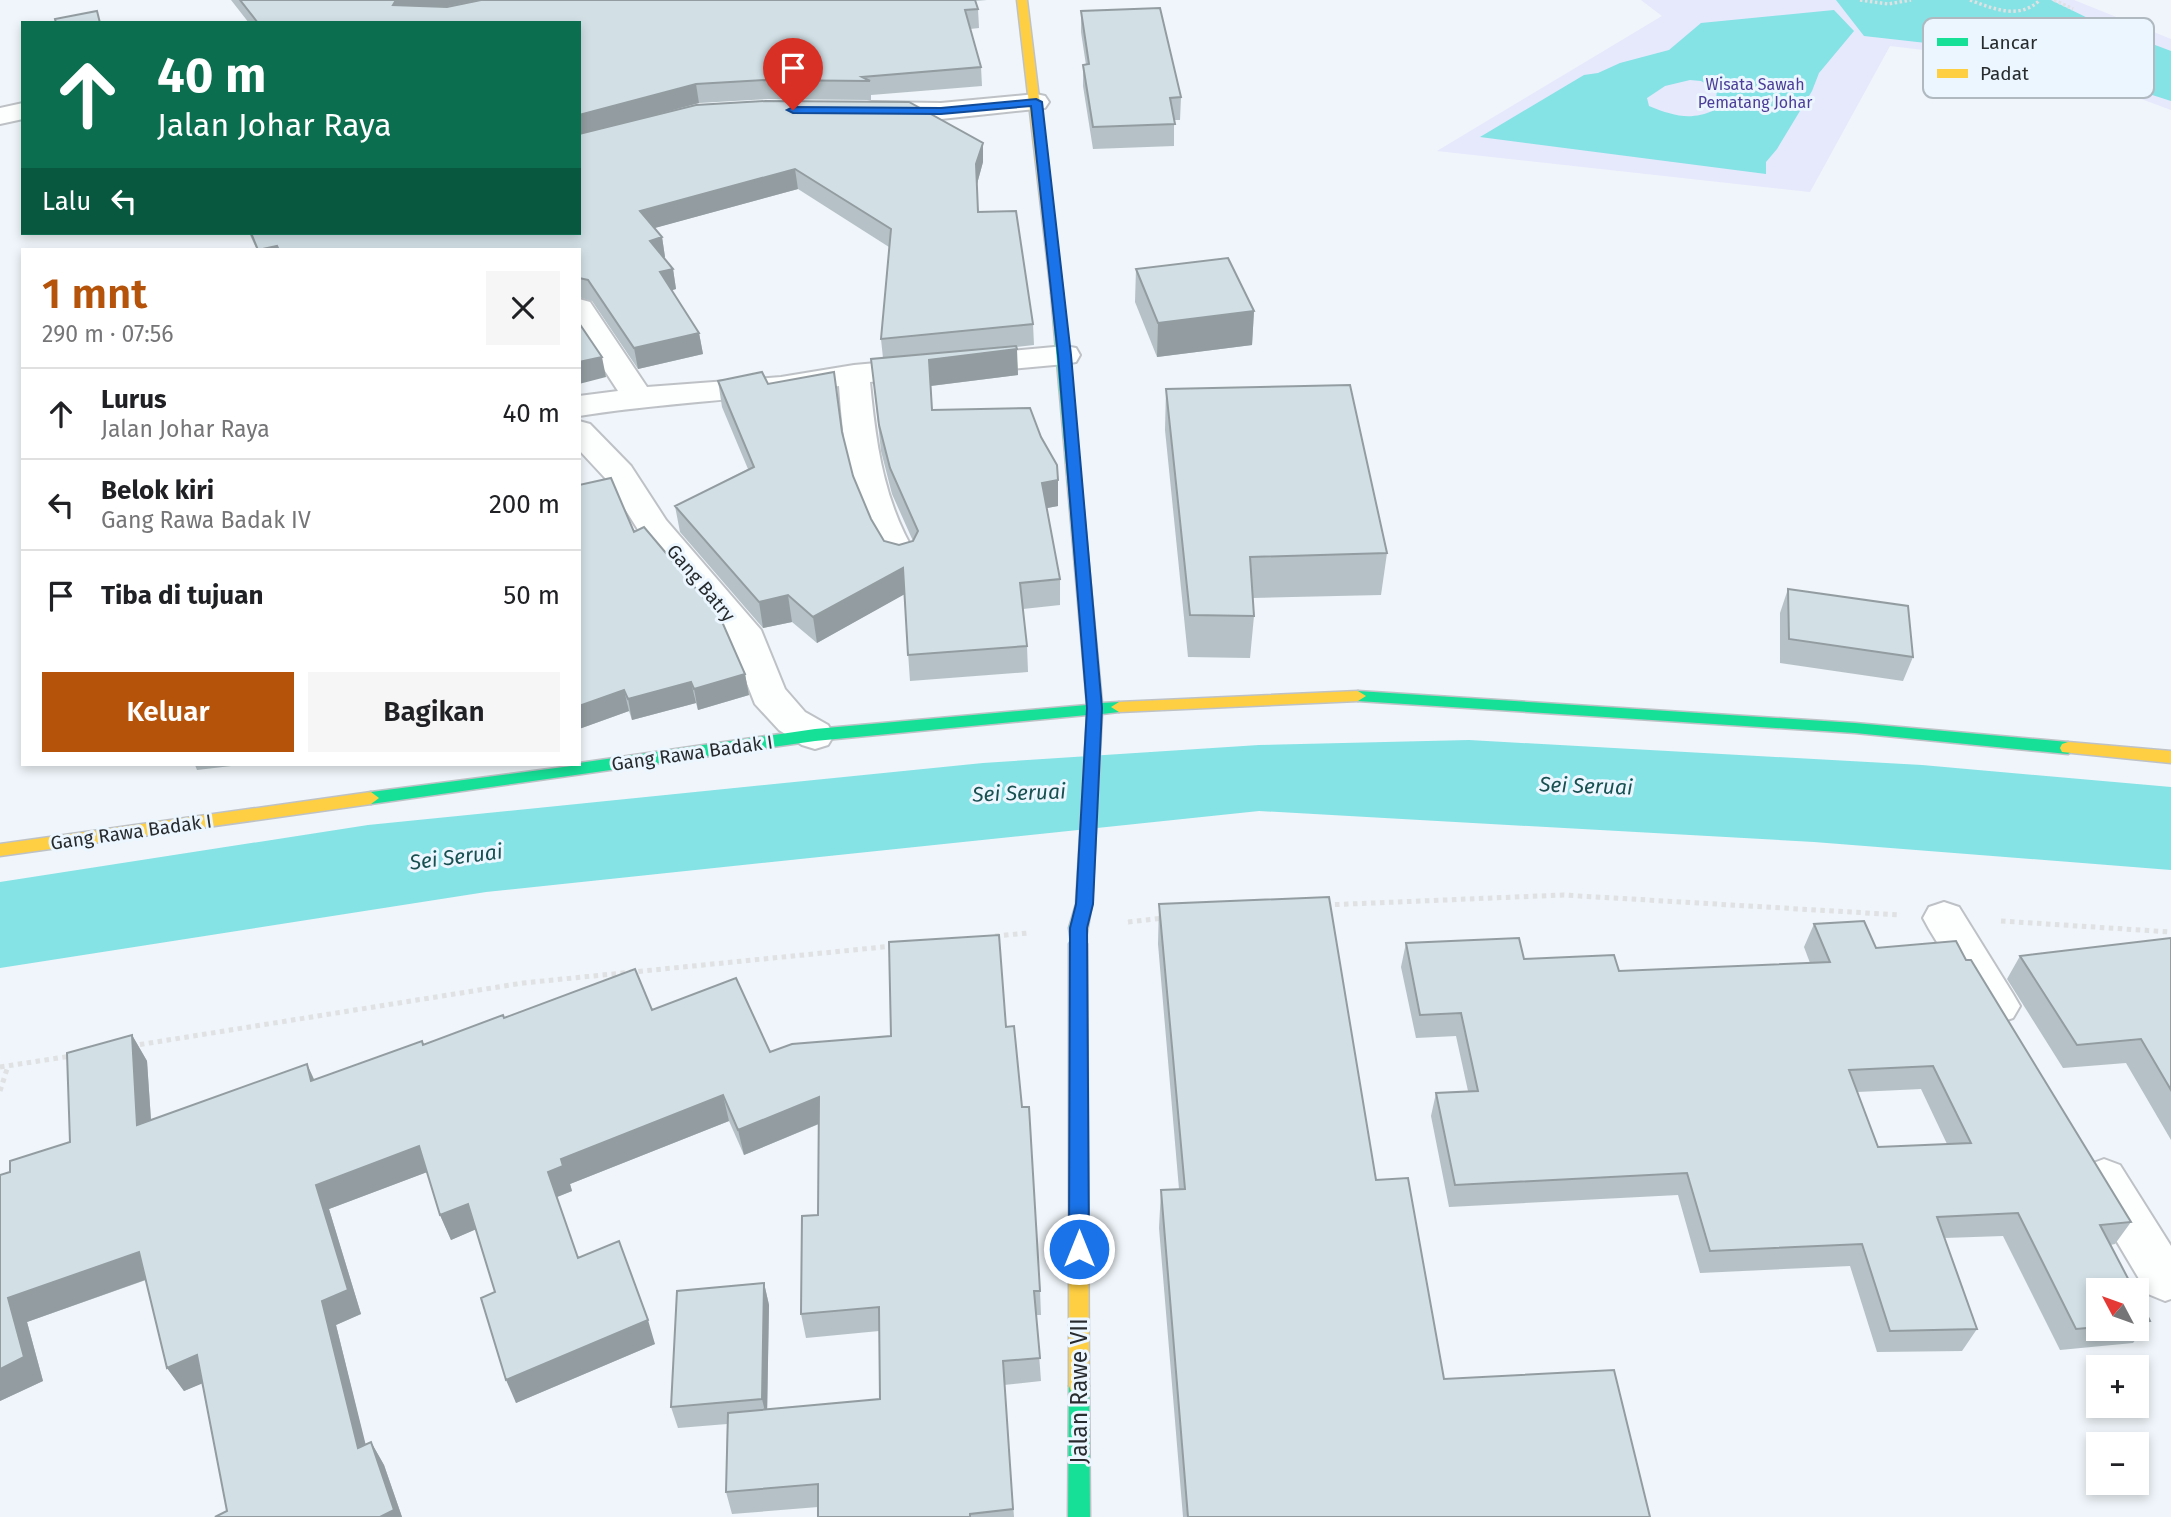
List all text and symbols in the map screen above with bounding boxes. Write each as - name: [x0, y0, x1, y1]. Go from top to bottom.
- legend: [1923, 18, 2154, 98]
- text: Lancar: [1980, 31, 2038, 54]
- pin: [763, 38, 823, 110]
- text: 40 m: [157, 46, 266, 105]
- icon: ahead: [42, 49, 133, 140]
- icon: arrive: [774, 49, 812, 87]
- text: Padat: [1980, 62, 2029, 85]
- park label: Wisata Sawah Pematang Johar: [1698, 75, 1813, 112]
- text: Jalan Johar Raya: [157, 106, 392, 144]
- icon: left: [105, 182, 143, 220]
- text: Lalu: [42, 186, 91, 217]
- text: 1 mnt: [42, 269, 147, 319]
- button: close: [486, 271, 560, 345]
- text: 290 m · 07:56: [42, 320, 174, 348]
- text: Lurus: [101, 384, 167, 415]
- icon: ahead: [42, 395, 80, 433]
- text: 40 m: [502, 398, 560, 429]
- text: Jalan Johar Raya: [101, 415, 270, 443]
- text: Belok kiri: [101, 475, 214, 506]
- icon: left: [42, 486, 80, 524]
- text: 200 m: [489, 489, 560, 520]
- text: Gang Rawa Badak IV: [101, 506, 311, 534]
- street label: Gang Batry: [662, 540, 740, 627]
- icon: arrive: [42, 577, 80, 615]
- text: Tiba di tujuan: [101, 580, 263, 611]
- text: 50 m: [503, 580, 560, 611]
- button: Keluar: [42, 672, 294, 752]
- button: Bagikan: [308, 672, 560, 752]
- street label: Gang Rawa Badak I: [610, 730, 774, 776]
- water label: Sei Seruai: [1538, 771, 1633, 801]
- water label: Sei Seruai: [971, 778, 1066, 808]
- street label: Gang Rawa Badak I: [49, 809, 213, 855]
- water label: Sei Seruai: [407, 838, 504, 876]
- position arrow: [1042, 1212, 1116, 1286]
- north arrow: [2086, 1278, 2149, 1340]
- map controls: [2086, 1278, 2149, 1495]
- street label: Jalan Rawe VII: [1065, 1318, 1093, 1464]
- button: +: [2086, 1355, 2149, 1418]
- button: −: [2086, 1432, 2149, 1495]

